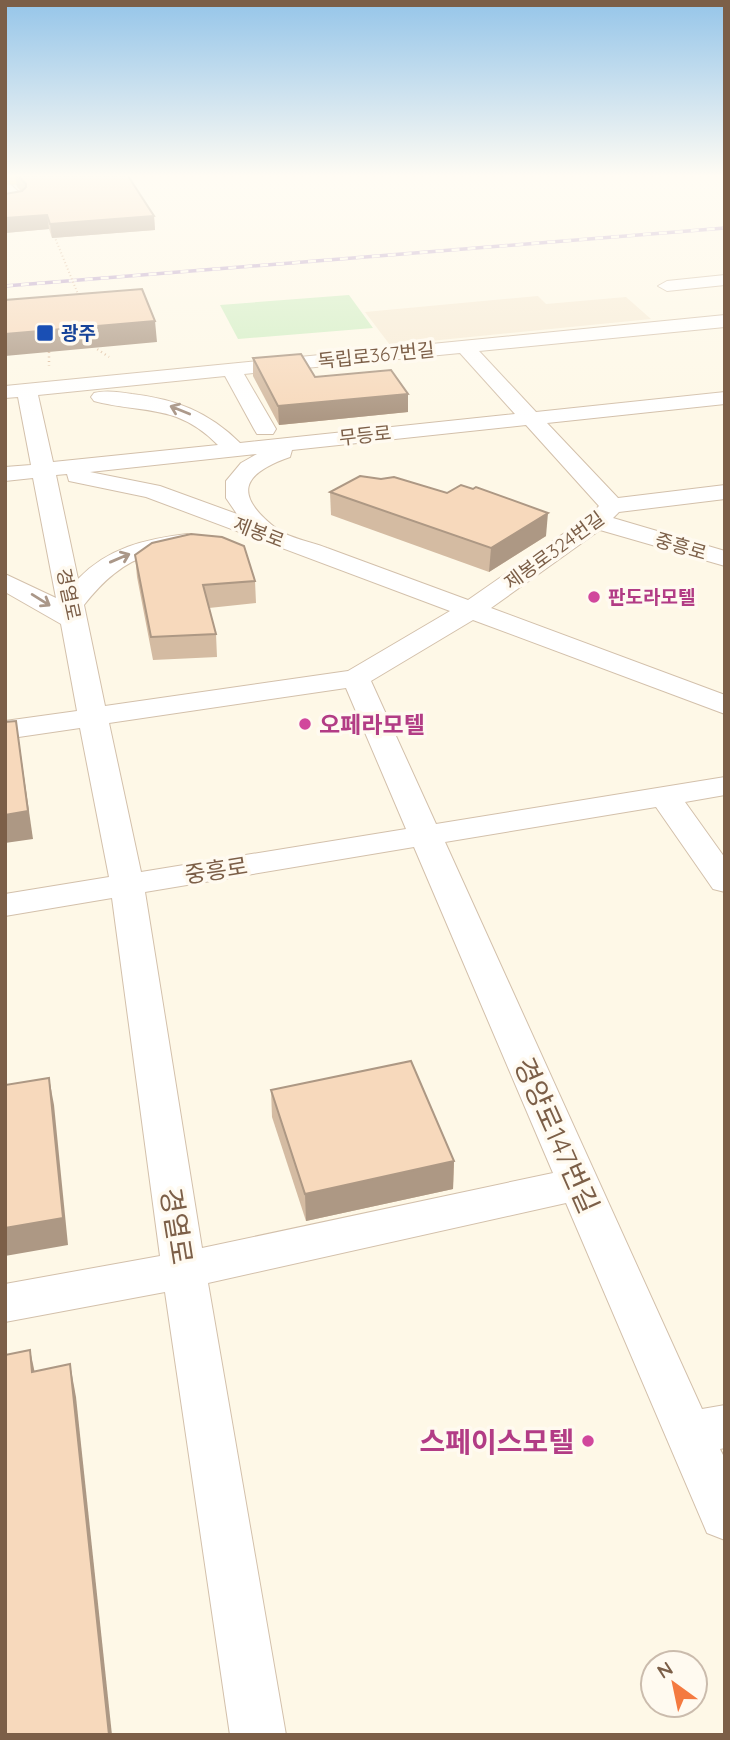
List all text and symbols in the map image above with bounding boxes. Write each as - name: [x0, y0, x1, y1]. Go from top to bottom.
- place label: 광주: [61, 321, 96, 345]
- marker: 광주: [35, 323, 55, 343]
- street label: 독립로367번길: [316, 337, 436, 373]
- one-way arrow: [169, 402, 191, 415]
- street label: 무등로: [338, 420, 392, 450]
- street label: 제봉로324번길: [499, 506, 609, 594]
- street label: 제봉로: [230, 511, 288, 553]
- street label: 중흥로: [652, 527, 710, 565]
- one-way arrow: [109, 551, 130, 564]
- street label: 경열로: [52, 566, 86, 622]
- place label: 판도라모텔: [608, 585, 695, 609]
- marker: 판도라모텔: [586, 589, 602, 605]
- one-way arrow: [31, 593, 50, 608]
- place label: 오페라모텔: [319, 710, 425, 739]
- marker: 오페라모텔: [297, 716, 313, 732]
- street label: 중흥로: [182, 851, 250, 889]
- street label: 경양로147번길: [507, 1052, 607, 1218]
- street label: 경열로: [154, 1185, 200, 1267]
- place label: 스페이스모텔: [419, 1424, 574, 1459]
- marker: 스페이스모텔: [580, 1433, 596, 1449]
- north arrow: [639, 1649, 709, 1719]
- text: N: [652, 1656, 677, 1684]

